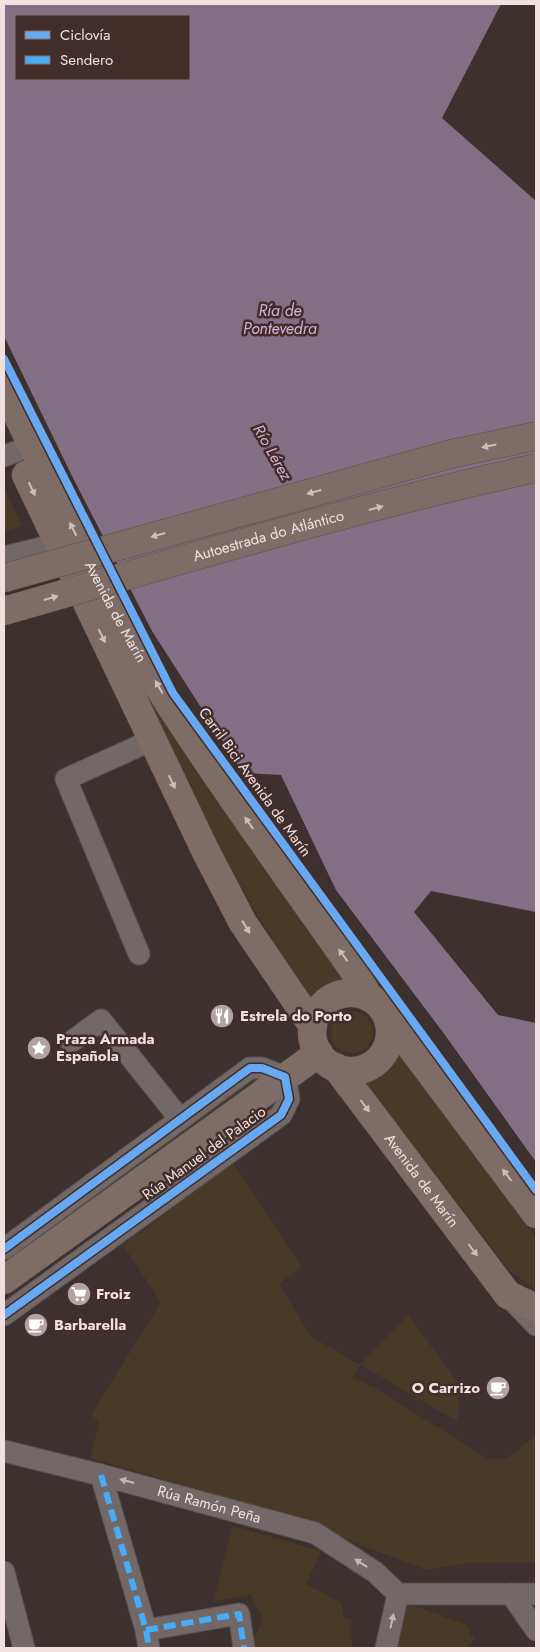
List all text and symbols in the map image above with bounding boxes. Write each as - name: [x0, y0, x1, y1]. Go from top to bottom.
- legend: [15, 15, 190, 80]
- text: Ciclovía: [60, 24, 110, 46]
- text: Sendero: [60, 49, 113, 71]
- water label: Ría de Pontevedra: [243, 299, 317, 340]
- water label: Río Lérez: [247, 420, 298, 485]
- one-way arrow: [481, 442, 496, 450]
- one-way arrow: [28, 482, 36, 496]
- one-way arrow: [307, 488, 322, 496]
- one-way arrow: [368, 503, 383, 511]
- street label: Autoestrada do Atlántico: [190, 504, 346, 567]
- one-way arrow: [68, 522, 77, 537]
- one-way arrow: [150, 531, 165, 539]
- street label: Avenida de Marín: [79, 557, 152, 667]
- one-way arrow: [43, 593, 58, 601]
- one-way arrow: [98, 628, 106, 643]
- one-way arrow: [155, 680, 163, 695]
- street label: Carril Bici Avenida de Marín: [193, 703, 317, 861]
- one-way arrow: [169, 775, 177, 789]
- one-way arrow: [244, 816, 254, 830]
- one-way arrow: [241, 920, 251, 933]
- one-way arrow: [338, 948, 348, 962]
- restaurant icon: Estrela do Porto: [209, 1003, 235, 1029]
- place label: Estrela do Porto: [240, 1005, 352, 1027]
- place label: Praza Armada Española: [56, 1028, 155, 1067]
- place icon: Praza Armada Española: [26, 1035, 52, 1061]
- one-way arrow: [360, 1099, 370, 1113]
- street label: Rúa Manuel del Palacio: [138, 1101, 270, 1205]
- street label: Avenida de Marín: [379, 1129, 464, 1232]
- one-way arrow: [502, 1168, 512, 1182]
- one-way arrow: [468, 1243, 479, 1256]
- supermarket icon: Froiz: [66, 1281, 92, 1307]
- place label: Froiz: [96, 1283, 131, 1305]
- cafe icon: Barbarella: [23, 1312, 49, 1338]
- place label: Barbarella: [54, 1314, 126, 1336]
- cafe icon: O Carrizo: [485, 1375, 511, 1401]
- place label: O Carrizo: [412, 1377, 480, 1399]
- one-way arrow: [119, 1477, 134, 1485]
- street label: Rúa Ramón Peña: [155, 1480, 263, 1529]
- one-way arrow: [354, 1558, 368, 1568]
- one-way arrow: [388, 1614, 396, 1629]

